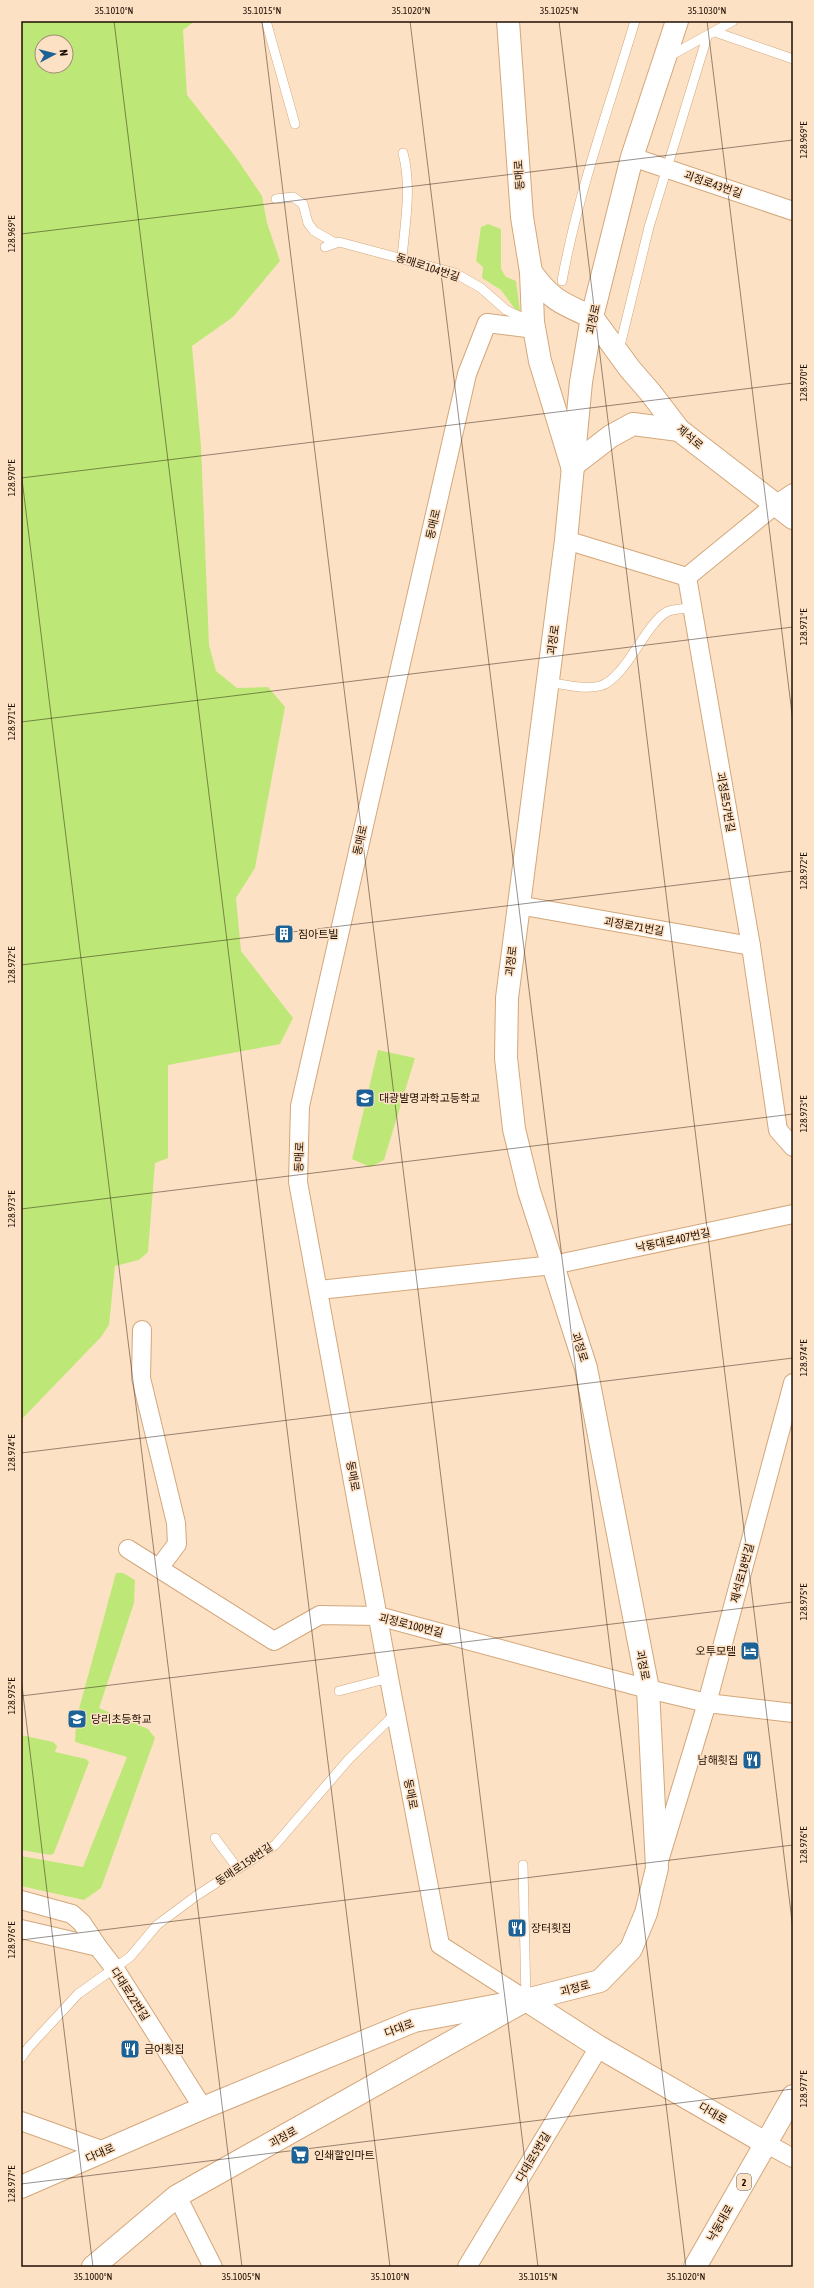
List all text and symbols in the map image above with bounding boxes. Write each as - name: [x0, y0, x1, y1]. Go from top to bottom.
- text: 35.1010°N: [95, 5, 133, 16]
- text: 35.1015°N: [243, 5, 281, 16]
- text: 35.1020°N: [392, 5, 430, 16]
- text: 35.1025°N: [540, 5, 578, 16]
- text: 35.1030°N: [688, 5, 726, 16]
- north arrow: [34, 34, 74, 74]
- text: N: [58, 49, 70, 57]
- text: 128.969°E: [798, 121, 809, 159]
- street label: 동매로: [512, 159, 526, 191]
- street label: 괴정로43번길: [682, 168, 744, 200]
- text: 128.969°E: [6, 215, 17, 253]
- street label: 동매로104번길: [395, 251, 461, 283]
- street label: 괴정로: [584, 303, 602, 335]
- text: 128.970°E: [798, 364, 809, 402]
- street label: 제석로: [675, 423, 705, 451]
- text: 128.970°E: [6, 459, 17, 497]
- street label: 동매로: [424, 508, 442, 540]
- text: 128.971°E: [798, 608, 809, 646]
- street label: 괴정로: [545, 624, 561, 656]
- text: 128.971°E: [6, 703, 17, 741]
- street label: 괴정로57번길: [715, 771, 737, 833]
- street label: 동매로: [351, 824, 369, 856]
- text: 128.972°E: [798, 852, 809, 890]
- street label: 괴정로71번길: [603, 915, 665, 937]
- building icon: 짐아트빌: [273, 923, 295, 945]
- place label: 짐아트빌: [298, 928, 338, 940]
- street label: 괴정로: [503, 945, 519, 977]
- text: 128.972°E: [6, 946, 17, 984]
- school or university icon: 대광발명과학고등학교: [354, 1087, 376, 1109]
- place label: 대광발명과학고등학교: [379, 1092, 480, 1104]
- text: 128.973°E: [798, 1095, 809, 1133]
- street label: 동매로: [292, 1142, 306, 1172]
- text: 128.973°E: [6, 1190, 17, 1228]
- street label: 낙동대로407번길: [634, 1226, 712, 1254]
- street label: 괴정로: [570, 1331, 590, 1363]
- text: 128.974°E: [798, 1339, 809, 1377]
- text: 128.974°E: [6, 1434, 17, 1472]
- street label: 동매로: [344, 1460, 362, 1492]
- street label: 제석로18번길: [728, 1542, 756, 1604]
- text: 128.975°E: [798, 1583, 809, 1621]
- street label: 괴정로100번길: [377, 1611, 445, 1639]
- hotel icon: 오투모텔: [739, 1640, 761, 1662]
- place label: 오투모텔: [696, 1645, 736, 1657]
- street label: 괴정로: [634, 1649, 652, 1681]
- text: 128.975°E: [6, 1677, 17, 1715]
- school or university icon: 당리초등학교: [66, 1708, 88, 1730]
- place label: 당리초등학교: [91, 1713, 152, 1725]
- restaurant icon: 남해횟집: [741, 1749, 763, 1771]
- place label: 남해횟집: [698, 1754, 738, 1766]
- street label: 동매로: [402, 1778, 420, 1810]
- text: 128.976°E: [798, 1826, 809, 1864]
- street label: 동매로158번길: [213, 1841, 275, 1887]
- restaurant icon: 장터횟집: [506, 1917, 528, 1939]
- text: 128.976°E: [6, 1921, 17, 1959]
- place label: 장터횟집: [531, 1922, 571, 1934]
- street label: 다대로22번길: [108, 1965, 152, 2023]
- street label: 괴정로: [559, 1978, 591, 1998]
- street label: 다대로: [383, 2017, 415, 2039]
- restaurant icon: 금어횟집: [119, 2038, 141, 2060]
- place label: 금어횟집: [144, 2043, 184, 2055]
- text: 128.977°E: [798, 2070, 809, 2108]
- street label: 다대로: [697, 2100, 729, 2126]
- street label: 괴정로: [267, 2124, 299, 2150]
- street label: 다대로5번길: [513, 2130, 553, 2184]
- street label: 다대로: [84, 2141, 116, 2165]
- supermarket icon: 인쇄할인마트: [289, 2144, 311, 2166]
- place label: 인쇄할인마트: [314, 2149, 375, 2161]
- text: 128.977°E: [6, 2165, 17, 2203]
- road number: 2: [737, 2174, 751, 2190]
- street label: 낙동대로: [705, 2202, 735, 2244]
- text: 35.1000°N: [74, 2271, 112, 2282]
- text: 35.1005°N: [222, 2271, 260, 2282]
- text: 35.1010°N: [371, 2271, 409, 2282]
- text: 35.1015°N: [519, 2271, 557, 2282]
- text: 35.1020°N: [667, 2271, 705, 2282]

